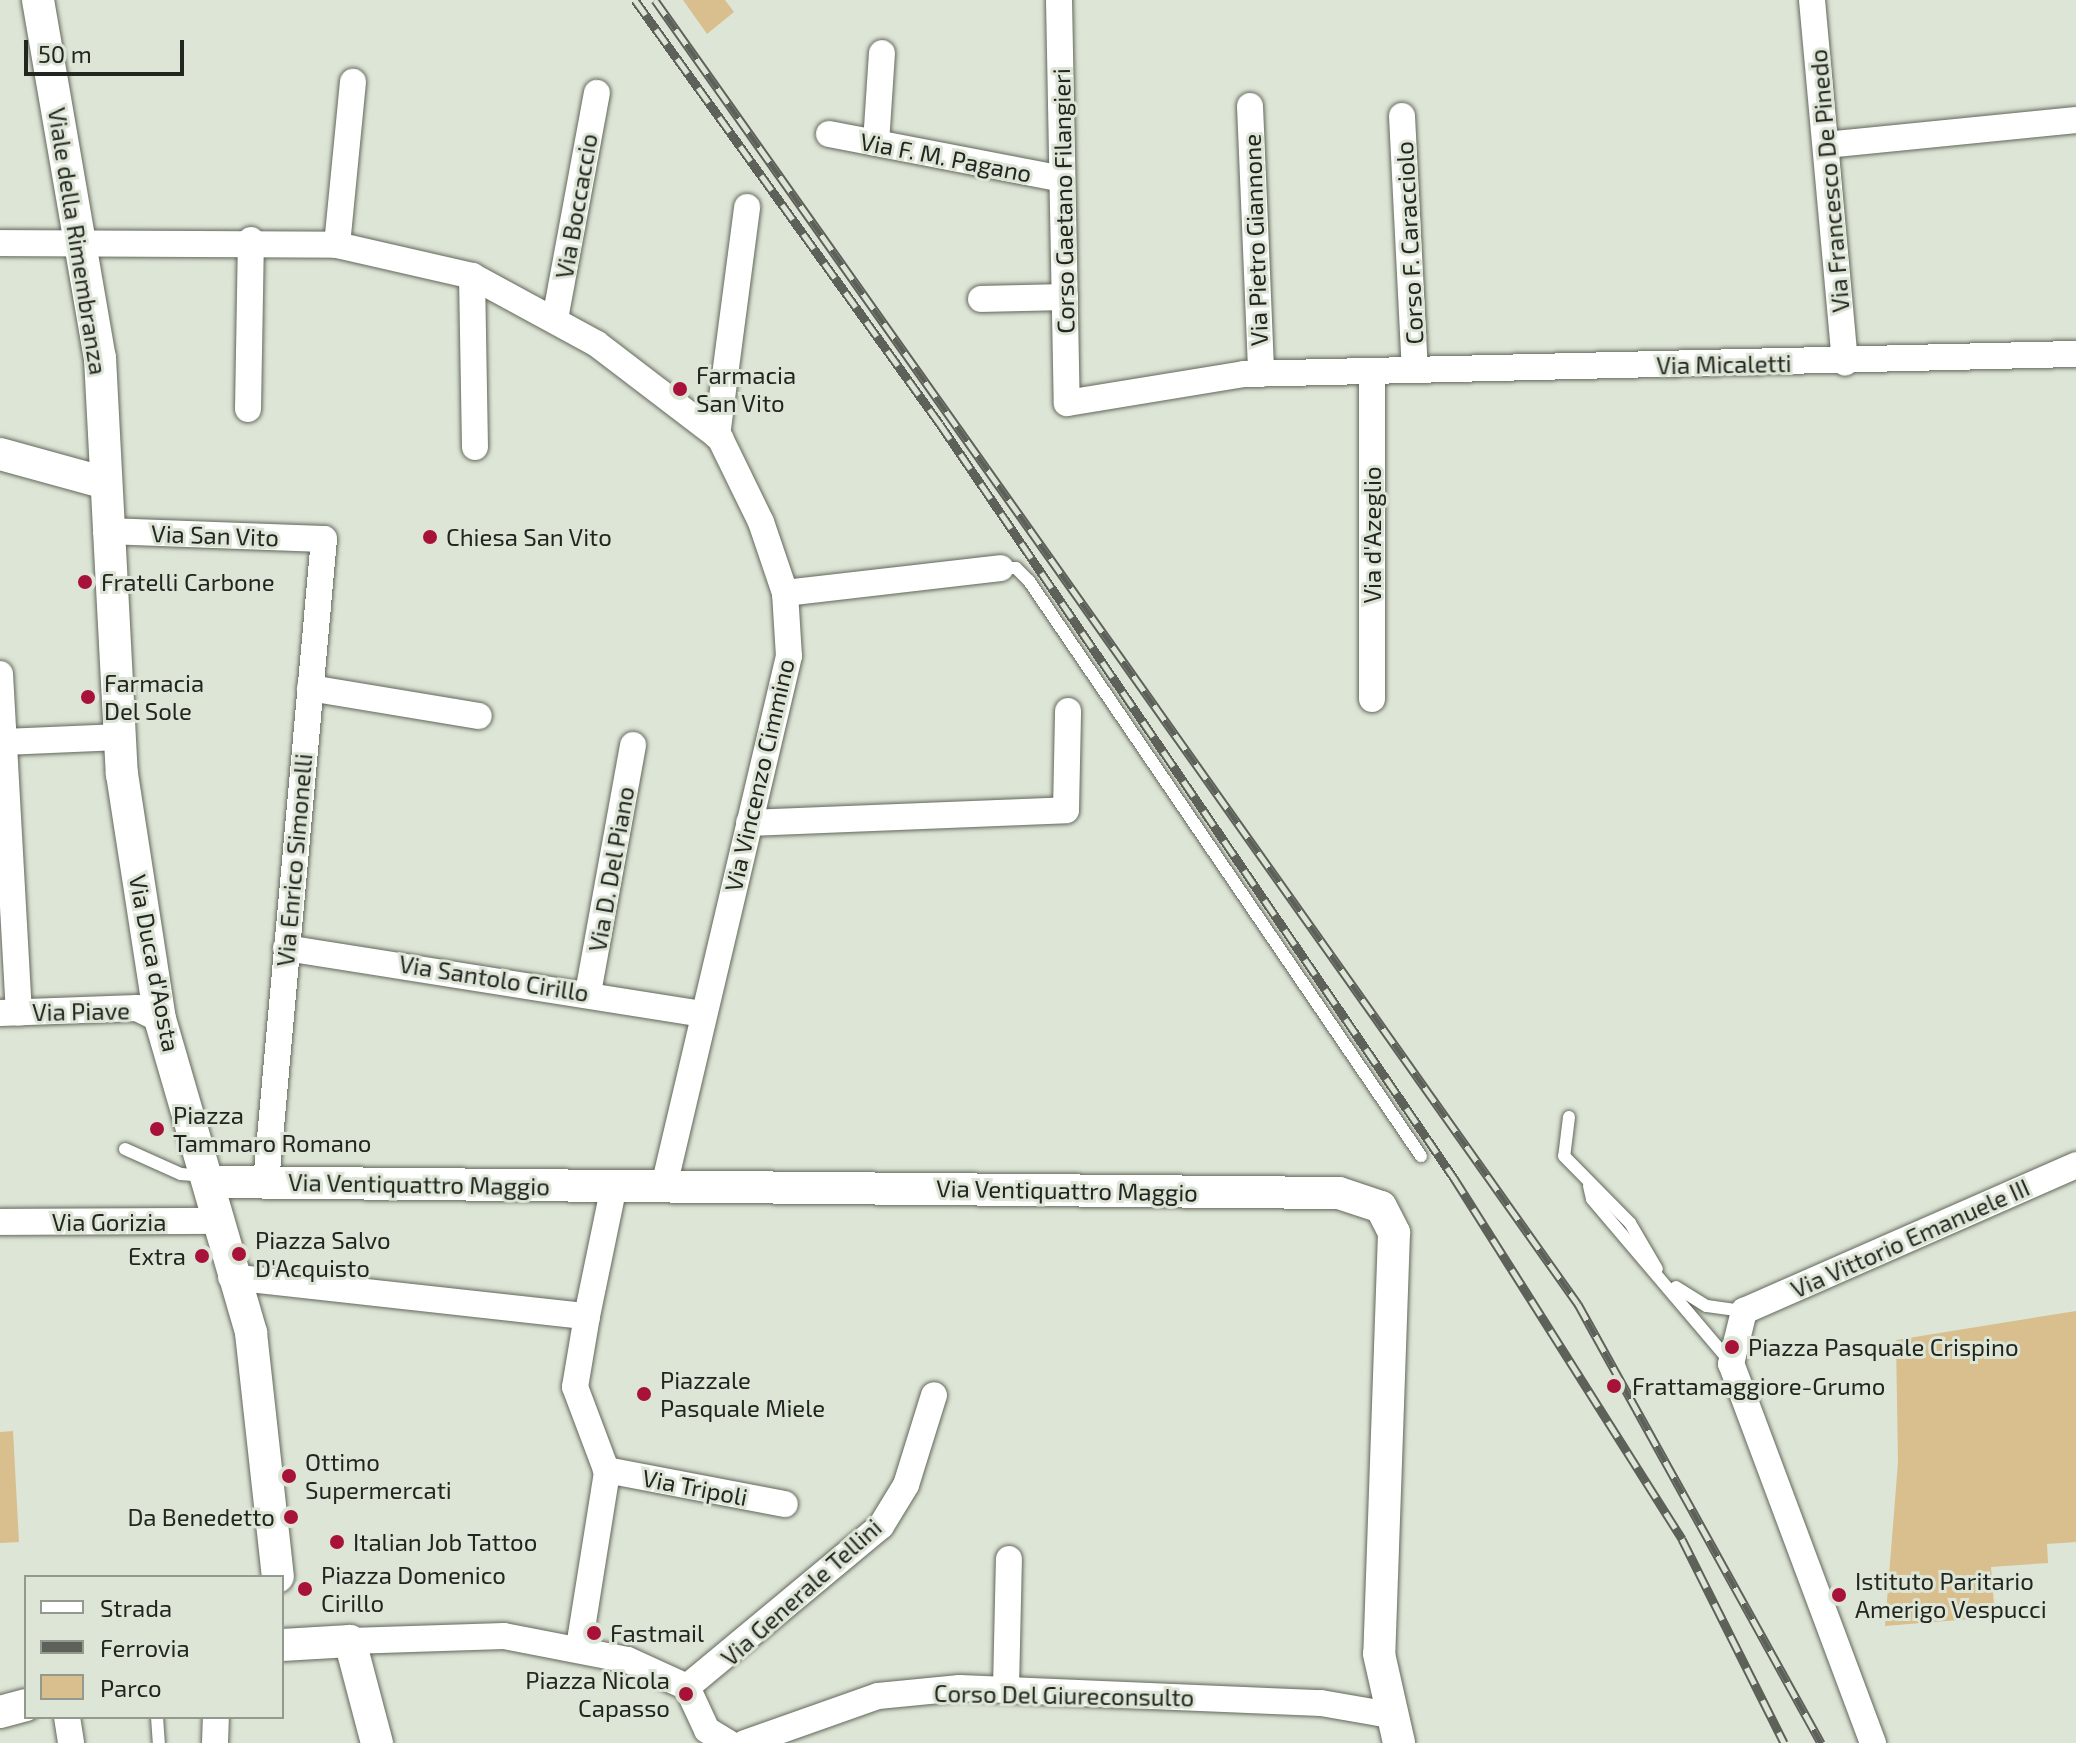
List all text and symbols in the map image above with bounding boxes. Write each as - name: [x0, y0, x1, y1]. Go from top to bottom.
- scale bar: [28, 24, 188, 74]
- text: 50 m: [38, 39, 92, 68]
- street label: Via Francesco De Pinedo: [1803, 48, 1855, 314]
- street label: Corso Gaetano Filangieri: [1046, 68, 1080, 334]
- street label: Viale della Rimembranza: [43, 105, 113, 377]
- street label: Via F. M. Pagano: [858, 126, 1034, 188]
- street label: Via Boccaccio: [549, 131, 603, 281]
- street label: Via Pietro Giannone: [1237, 134, 1273, 346]
- street label: Corso F. Caracciolo: [1389, 141, 1429, 345]
- street label: Via Micaletti: [1656, 348, 1792, 380]
- place label: Farmacia San Vito: [696, 361, 796, 417]
- marker: Farmacia San Vito: [671, 380, 689, 398]
- street label: Via d'Azeglio: [1358, 466, 1386, 604]
- street label: Via San Vito: [150, 518, 280, 552]
- place label: Chiesa San Vito: [446, 523, 612, 551]
- marker: Chiesa San Vito: [421, 528, 439, 546]
- place label: Fratelli Carbone: [101, 568, 275, 596]
- marker: Fratelli Carbone: [76, 573, 94, 591]
- street label: Via Vincenzo Cimmino: [718, 656, 800, 894]
- place label: Farmacia Del Sole: [104, 669, 204, 725]
- marker: Farmacia Del Sole: [79, 688, 97, 706]
- street label: Via Enrico Simonelli: [270, 752, 318, 968]
- street label: Via D. Del Piano: [582, 784, 640, 954]
- street label: Via Duca d'Aosta: [124, 872, 186, 1054]
- street label: Via Santolo Cirillo: [397, 949, 591, 1007]
- street label: Via Piave: [32, 996, 130, 1026]
- place label: Piazza Tammaro Romano: [173, 1101, 372, 1157]
- marker: Piazza Tammaro Romano: [148, 1120, 166, 1138]
- street label: Via Ventiquattro Maggio: [288, 1167, 550, 1201]
- street label: Via Vittorio Emanuele III: [1786, 1172, 2034, 1304]
- street label: Via Ventiquattro Maggio: [936, 1173, 1198, 1207]
- street label: Via Gorizia: [52, 1208, 166, 1236]
- place label: Piazza Salvo D'Acquisto: [255, 1226, 391, 1282]
- place label: Extra: [128, 1242, 186, 1270]
- marker: Piazza Salvo D'Acquisto: [230, 1245, 248, 1263]
- marker: Extra: [193, 1247, 211, 1265]
- place label: Piazza Pasquale Crispino: [1748, 1333, 2019, 1361]
- marker: Piazza Pasquale Crispino: [1723, 1338, 1741, 1356]
- place label: Piazzale Pasquale Miele: [660, 1366, 825, 1422]
- place label: Frattamaggiore-Grumo: [1632, 1372, 1885, 1400]
- marker: Frattamaggiore-Grumo: [1603, 1375, 1625, 1397]
- marker: Piazzale Pasquale Miele: [635, 1385, 653, 1403]
- place label: Ottimo Supermercati: [305, 1448, 452, 1504]
- street label: Via Tripoli: [640, 1463, 750, 1511]
- marker: Ottimo Supermercati: [280, 1467, 298, 1485]
- place label: Da Benedetto: [127, 1503, 275, 1531]
- marker: Da Benedetto: [282, 1508, 300, 1526]
- street label: Via Generale Tellini: [715, 1512, 887, 1672]
- place label: Italian Job Tattoo: [353, 1528, 538, 1556]
- marker: Italian Job Tattoo: [328, 1533, 346, 1551]
- place label: Piazza Domenico Cirillo: [321, 1561, 506, 1617]
- place label: Istituto Paritario Amerigo Vespucci: [1855, 1567, 2047, 1623]
- legend: [24, 1575, 284, 1719]
- marker: Piazza Domenico Cirillo: [296, 1580, 314, 1598]
- marker: Istituto Paritario Amerigo Vespucci: [1830, 1586, 1848, 1604]
- text: Strada: [100, 1593, 172, 1622]
- place label: Fastmail: [610, 1619, 704, 1647]
- marker: Fastmail: [585, 1624, 603, 1642]
- text: Ferrovia: [100, 1633, 190, 1662]
- place label: Piazza Nicola Capasso: [525, 1666, 670, 1722]
- text: Parco: [100, 1673, 162, 1702]
- street label: Corso Del Giureconsulto: [933, 1678, 1195, 1712]
- marker: Piazza Nicola Capasso: [677, 1685, 695, 1703]

